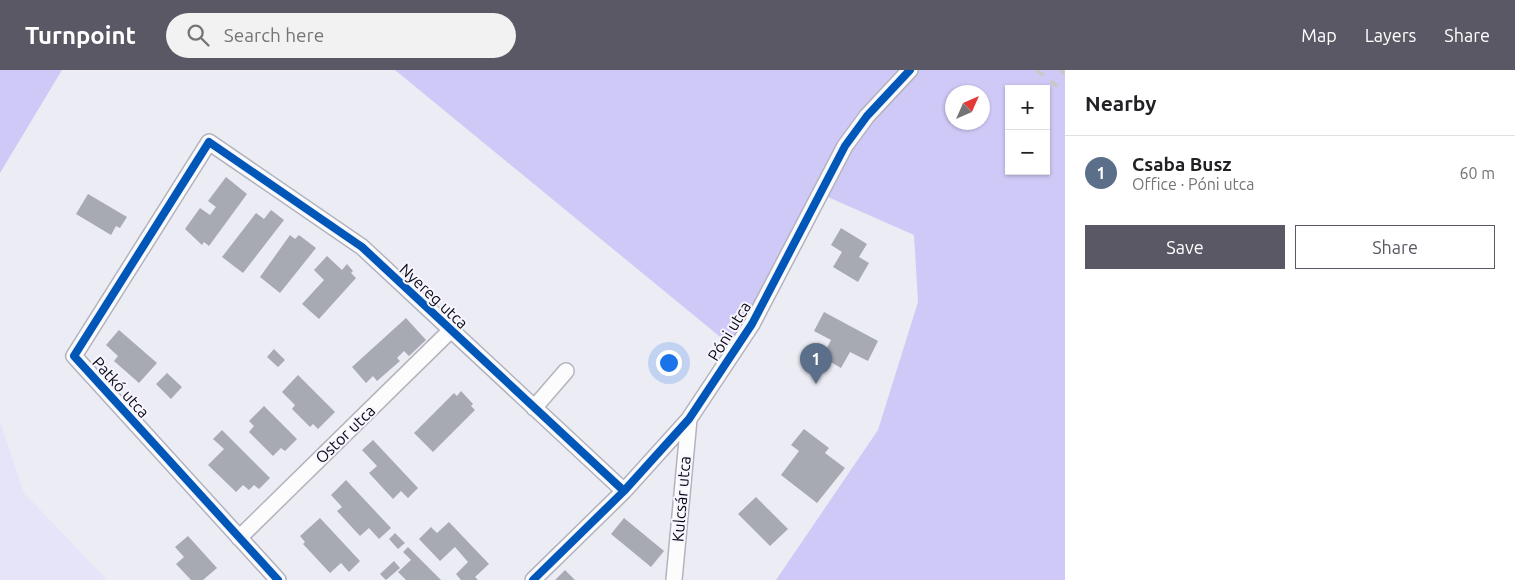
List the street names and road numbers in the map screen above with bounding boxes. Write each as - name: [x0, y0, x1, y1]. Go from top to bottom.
- street label: Nyereg utca: [396, 260, 472, 332]
- street label: Póni utca: [704, 298, 754, 364]
- street label: Patkó utca: [89, 353, 153, 421]
- street label: Ostor utca: [312, 401, 378, 467]
- street label: Kulcsár utca: [668, 455, 694, 543]

